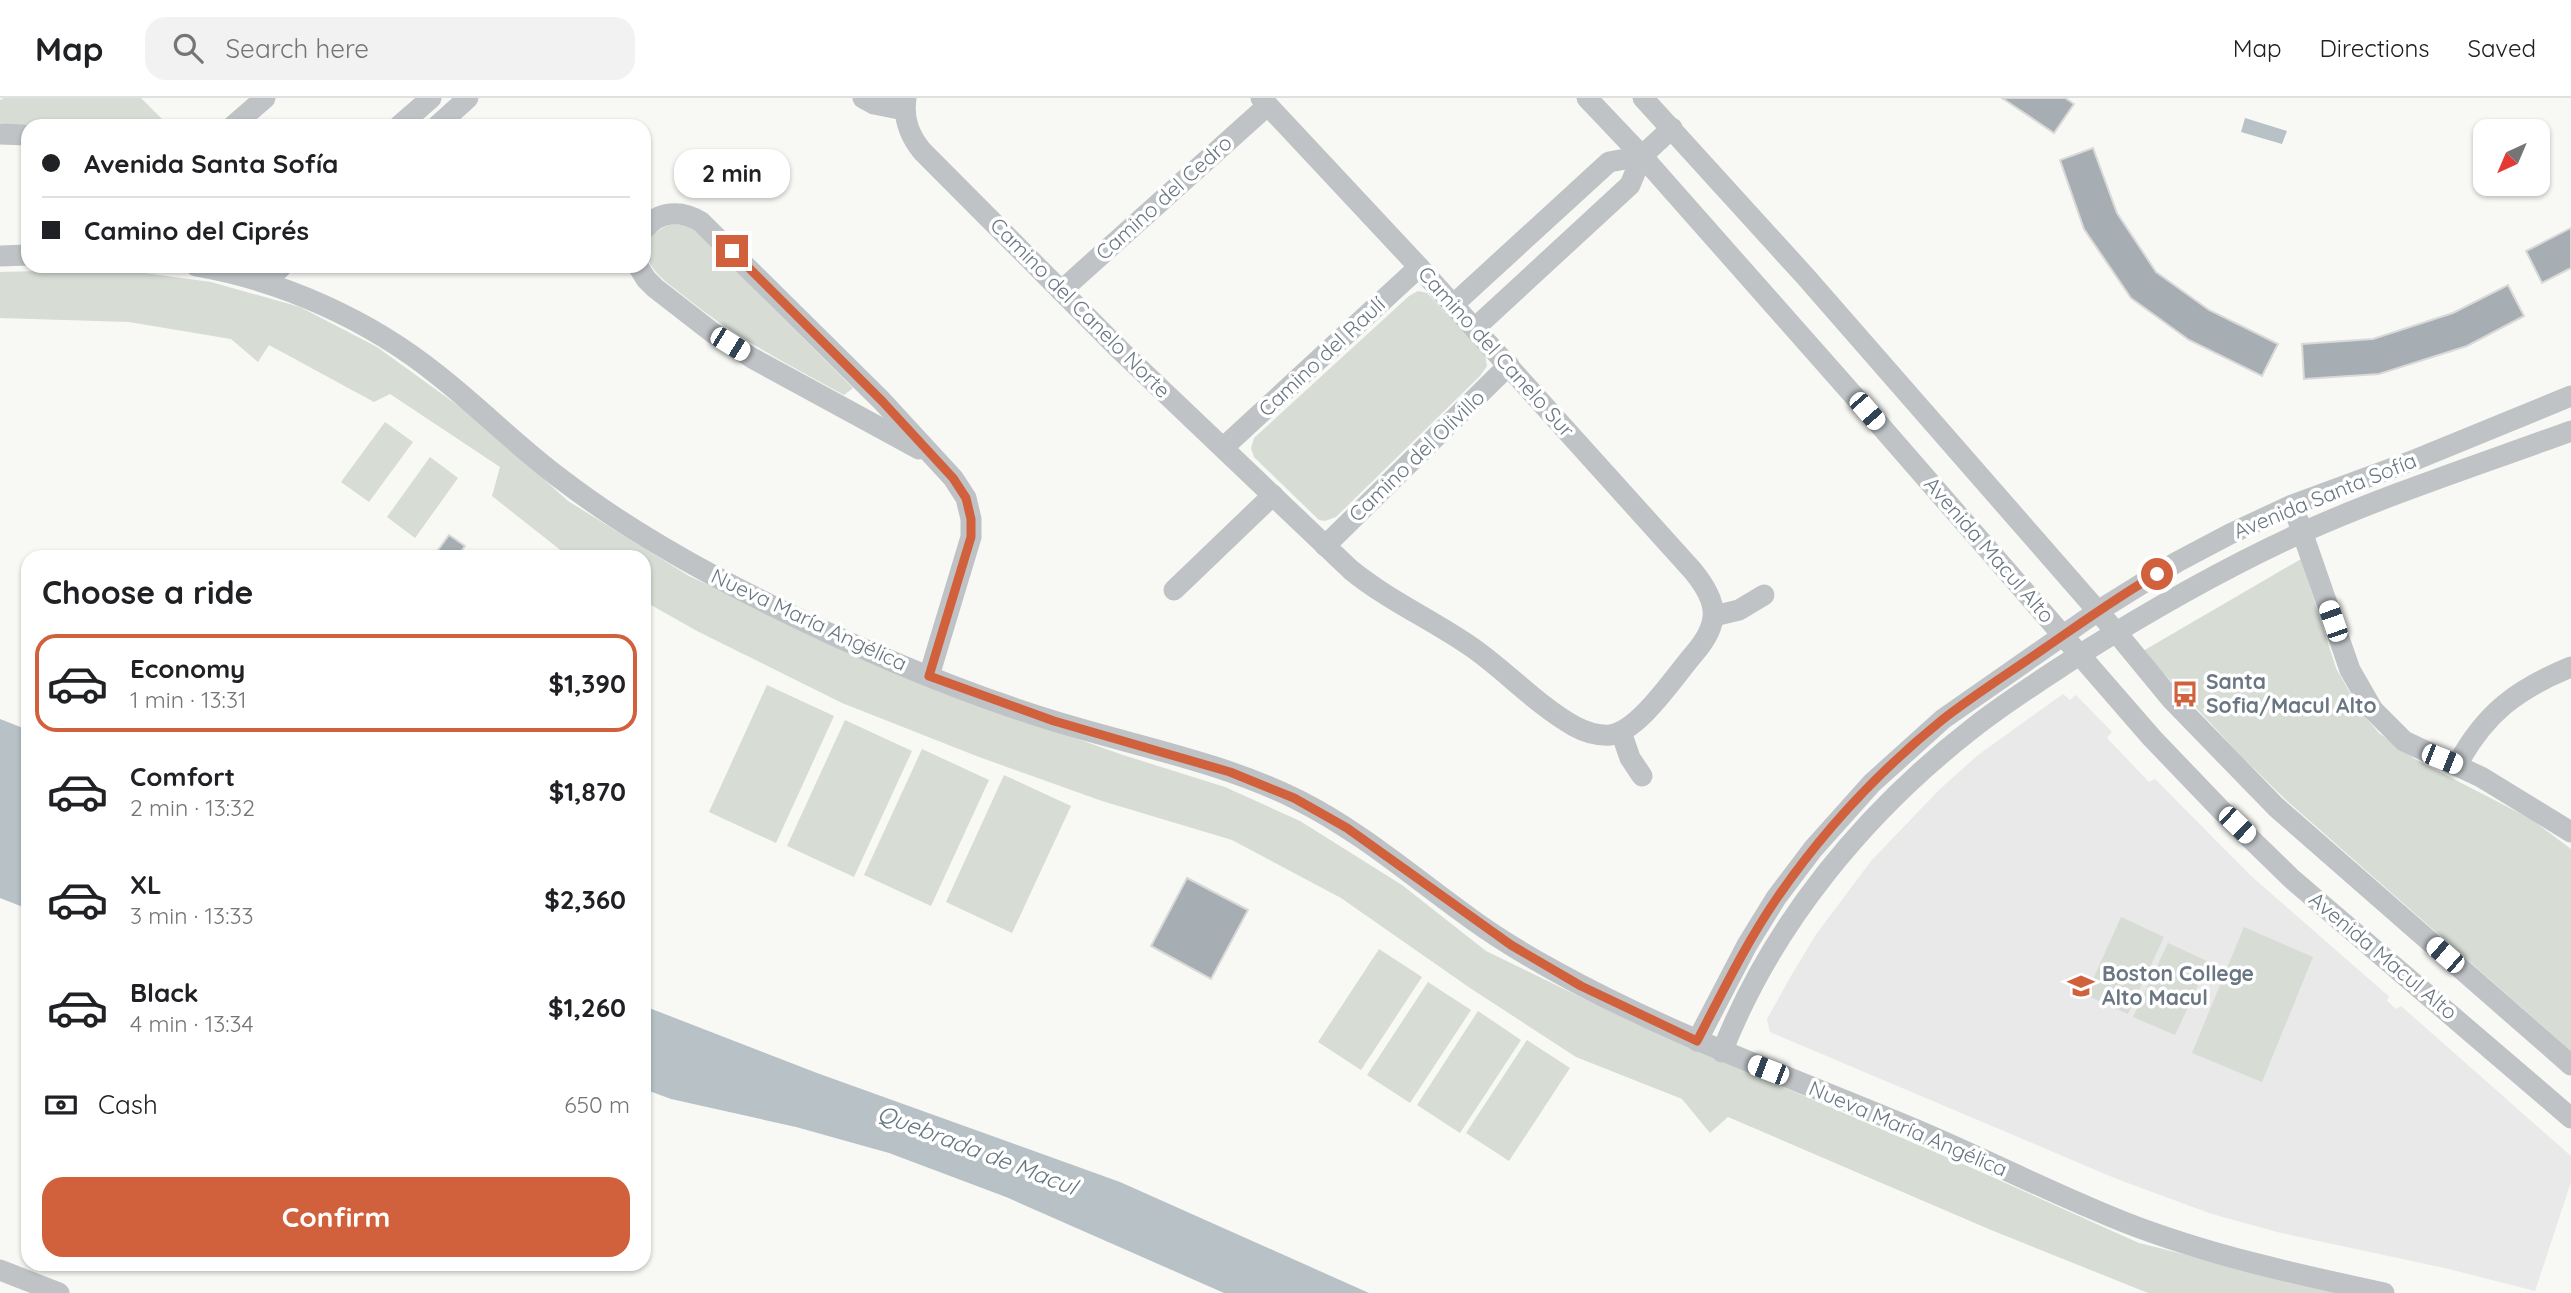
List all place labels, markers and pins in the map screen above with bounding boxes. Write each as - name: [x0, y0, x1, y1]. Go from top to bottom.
- place label: Santa Sofia/Macul Alto: [2206, 668, 2377, 718]
- bus stop icon: Santa Sofia/Macul Alto: [2170, 679, 2200, 709]
- place label: Boston College Alto Macul: [2102, 960, 2254, 1010]
- school or university icon: Boston College Alto Macul: [2066, 971, 2096, 1001]

